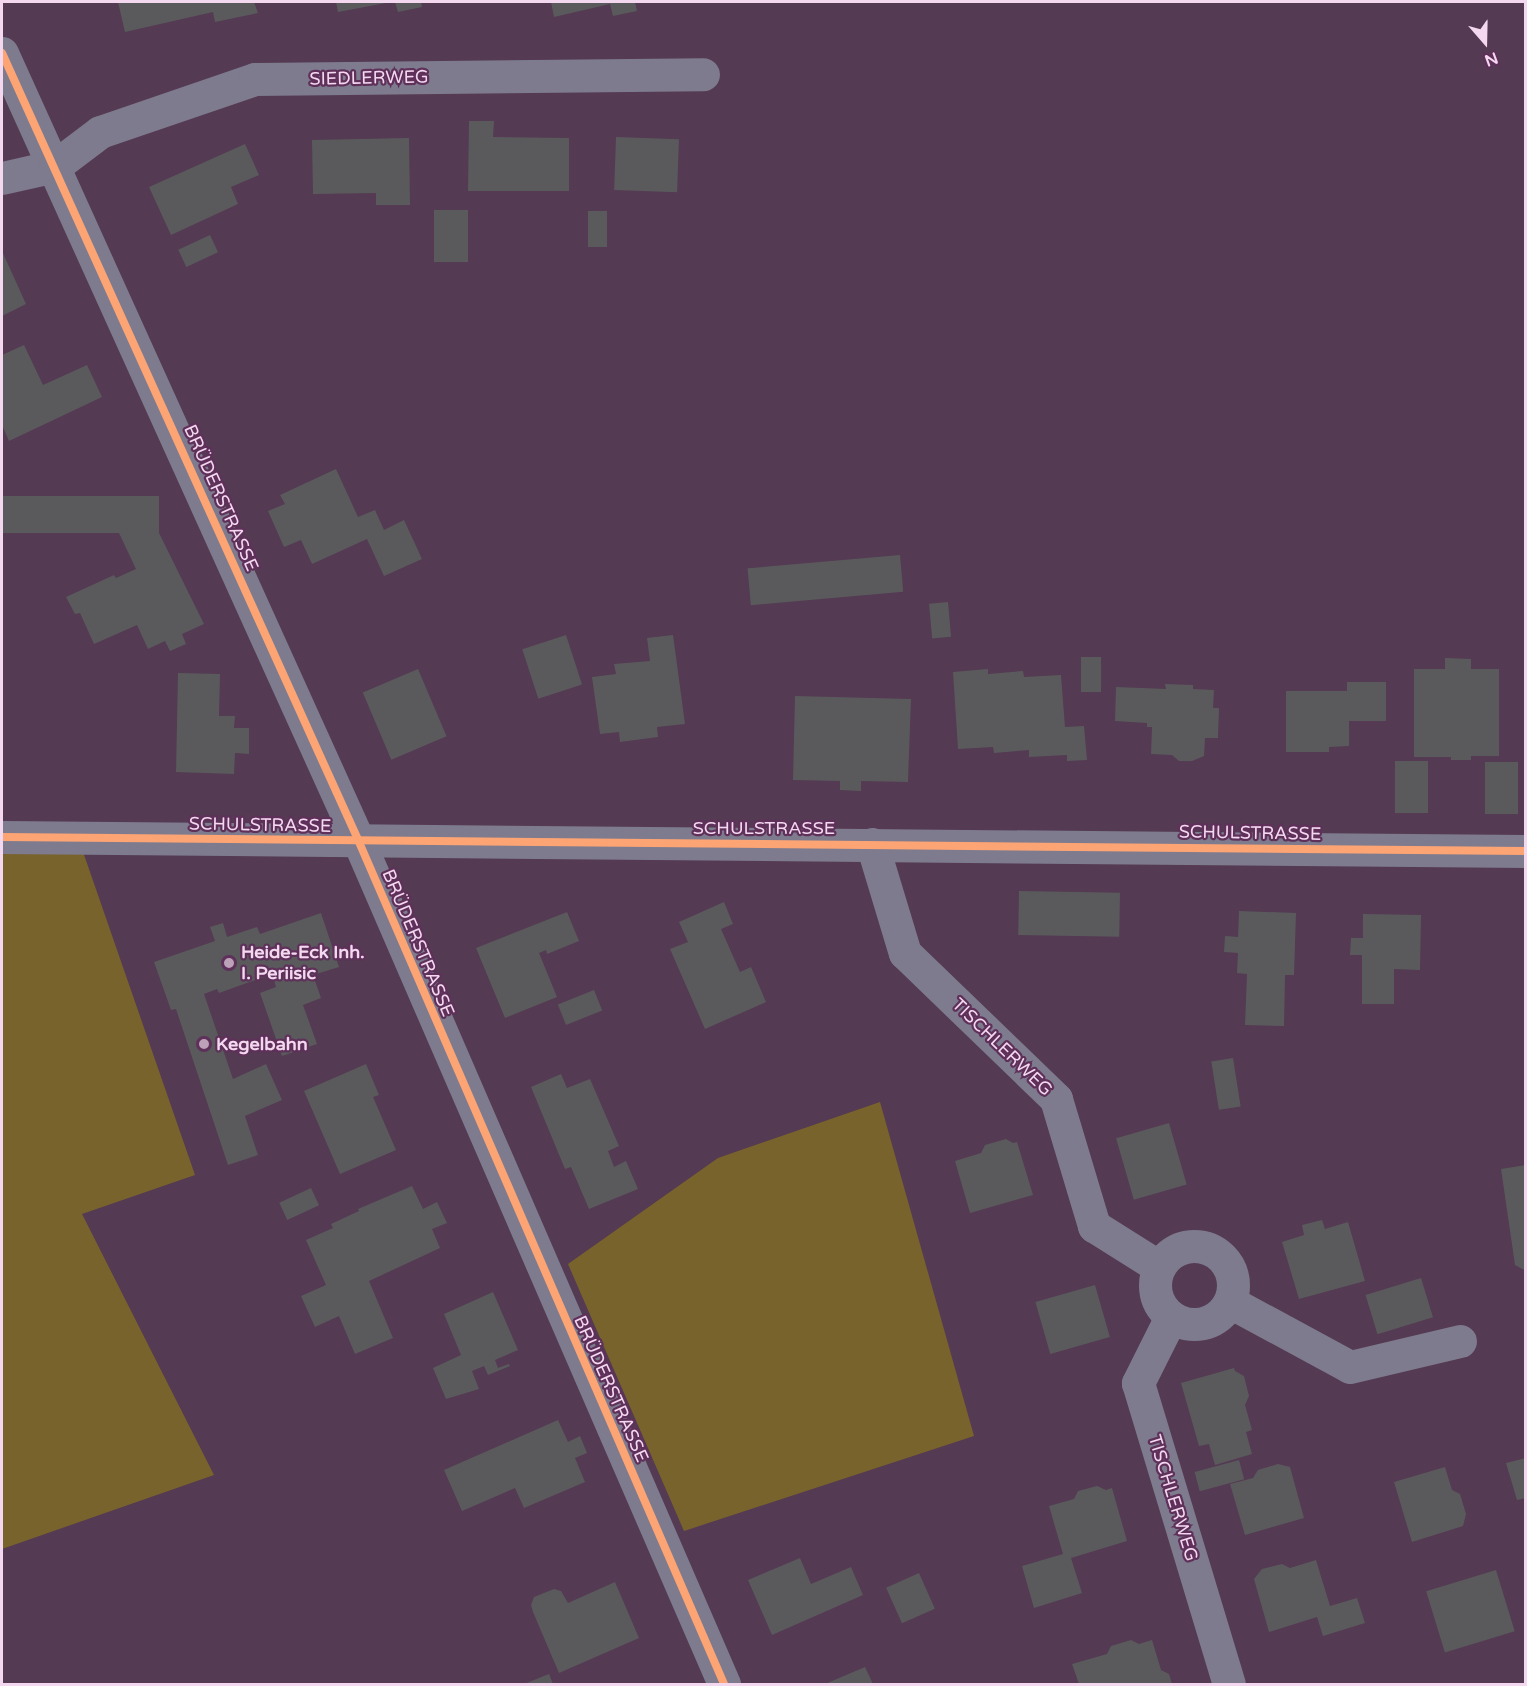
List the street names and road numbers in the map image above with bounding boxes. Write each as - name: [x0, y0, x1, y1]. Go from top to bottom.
- street label: SIEDLERWEG: [309, 66, 429, 90]
- street label: BRÜDERSTRASSE: [179, 421, 263, 575]
- street label: SCHULSTRASSE: [189, 813, 331, 837]
- street label: SCHULSTRASSE: [693, 817, 835, 839]
- street label: SCHULSTRASSE: [1179, 821, 1321, 845]
- street label: BRÜDERSTRASSE: [377, 866, 459, 1020]
- street label: TISCHLERWEG: [947, 994, 1057, 1100]
- street label: BRÜDERSTRASSE: [569, 1312, 653, 1466]
- street label: TISCHLERWEG: [1144, 1432, 1202, 1564]

